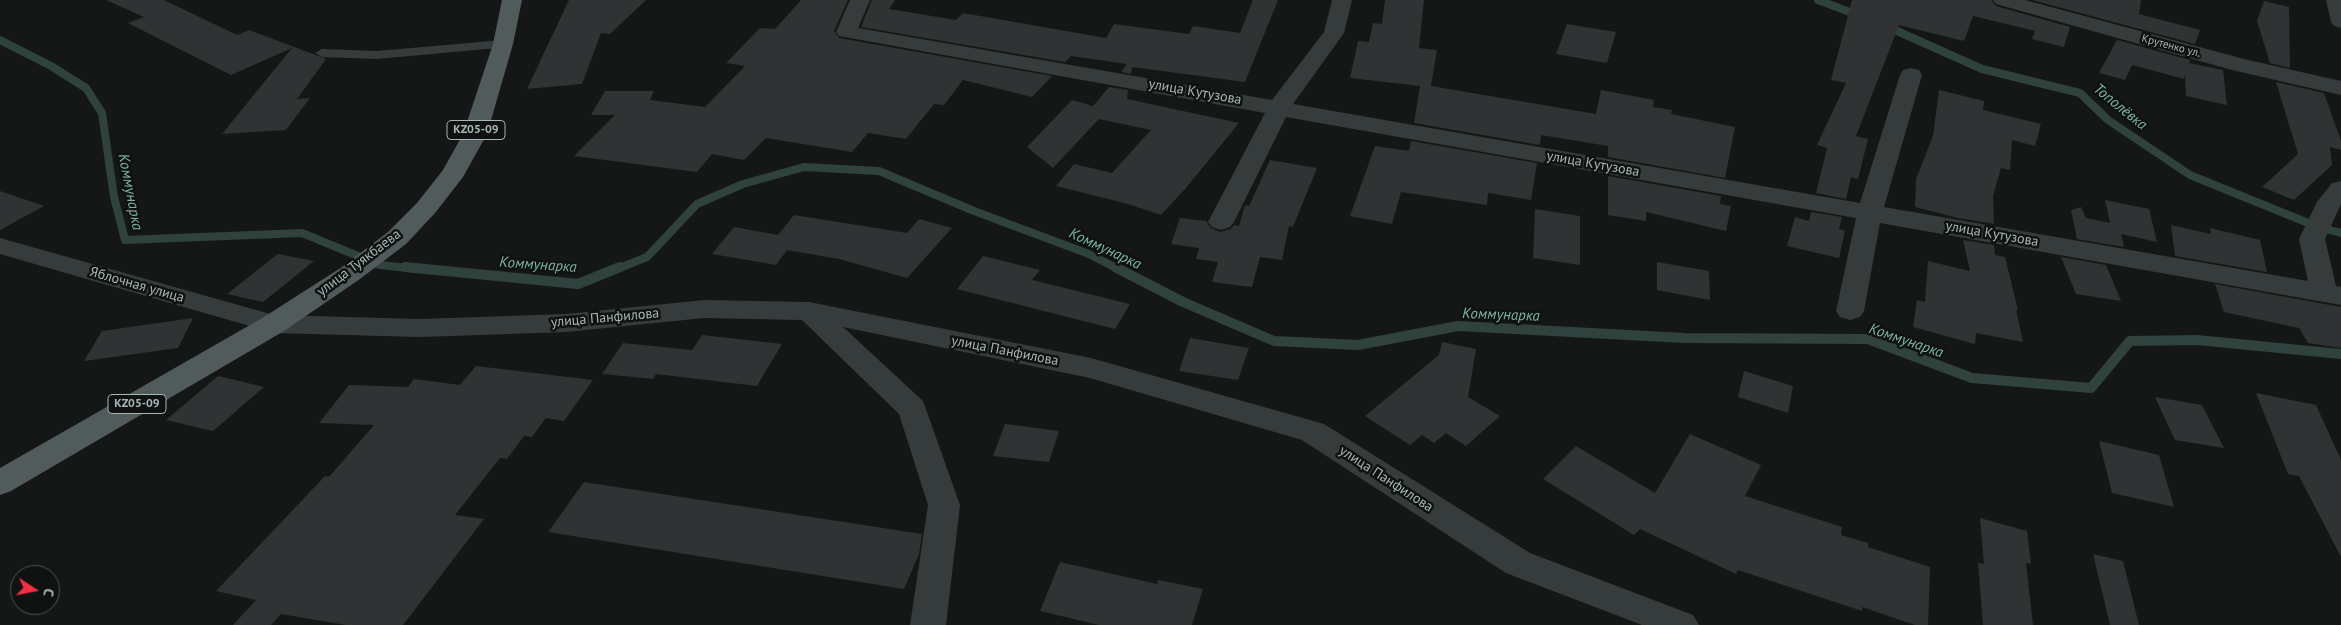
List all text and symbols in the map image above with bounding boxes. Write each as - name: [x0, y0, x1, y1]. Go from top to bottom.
- street label: Крутенко ул.: [2140, 32, 2202, 60]
- street label: улица Кутузова: [1147, 76, 1243, 108]
- water label: Тополёвка: [2090, 80, 2150, 134]
- road number: KZ05-09: [447, 120, 505, 140]
- street label: улица Кутузова: [1545, 148, 1641, 180]
- water label: Коммунарка: [114, 152, 146, 232]
- street label: улица Кутузова: [1944, 218, 2040, 250]
- water label: Коммунарка: [1066, 224, 1144, 274]
- street label: улица Туякбаева: [314, 226, 404, 300]
- water label: Коммунарка: [499, 253, 577, 277]
- street label: Яблочная улица: [88, 264, 186, 306]
- street label: улица Панфилова: [550, 305, 660, 331]
- water label: Коммунарка: [1462, 305, 1540, 325]
- water label: Коммунарка: [1866, 320, 1946, 362]
- street label: улица Панфилова: [950, 332, 1060, 370]
- road number: KZ05-09: [108, 394, 166, 414]
- street label: улица Панфилова: [1336, 442, 1436, 516]
- north arrow: [10, 565, 60, 615]
- text: С: [39, 587, 58, 598]

